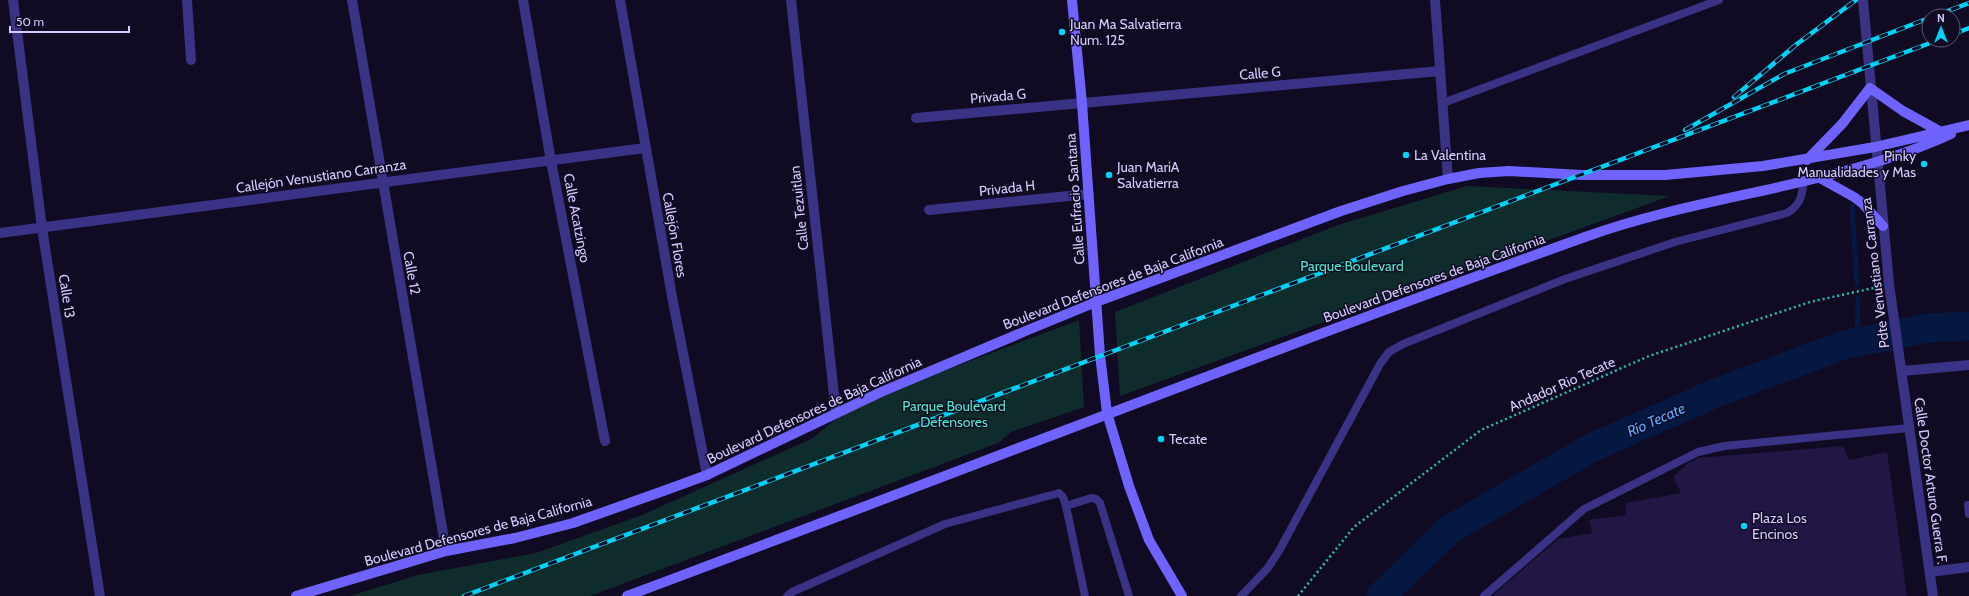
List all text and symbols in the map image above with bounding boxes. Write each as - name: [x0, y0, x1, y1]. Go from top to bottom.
- scale bar: [10, 8, 129, 34]
- north arrow: [1921, 8, 1961, 48]
- text: N: [1937, 11, 1945, 25]
- text: 50 m: [16, 14, 44, 29]
- place label: Juan Ma Salvatierra Num. 125: [1069, 15, 1182, 49]
- marker: Juan Ma Salvatierra Num. 125: [1057, 27, 1067, 37]
- street label: Calle G: [1238, 62, 1282, 84]
- street label: Privada G: [969, 85, 1027, 107]
- street label: Calle Eufracio Santana: [1061, 133, 1089, 265]
- place label: La Valentina: [1414, 146, 1486, 164]
- place label: Pinky Manualidades y Mas: [1797, 147, 1916, 181]
- marker: La Valentina: [1401, 150, 1411, 160]
- street label: Callejón Venustiano Carranza: [235, 155, 407, 197]
- place label: Juan MariA Salvatierra: [1116, 158, 1180, 192]
- marker: Pinky Manualidades y Mas: [1919, 159, 1929, 169]
- street label: Calle Tezuitlan: [786, 165, 812, 251]
- marker: Juan MariA Salvatierra: [1104, 170, 1114, 180]
- street label: Calle Acatzingo: [560, 172, 595, 264]
- street label: Privada H: [978, 176, 1036, 200]
- street label: Callejón Flores: [659, 191, 691, 279]
- street label: Pdte Venustiano Carranza: [1857, 196, 1893, 349]
- street label: Boulevard Defensores de Baja California: [1321, 229, 1548, 327]
- street label: Boulevard Defensores de Baja California: [1000, 232, 1226, 333]
- street label: Calle 12: [399, 250, 425, 296]
- park label: Parque Boulevard: [1300, 257, 1404, 275]
- street label: Calle 13: [55, 273, 79, 319]
- street label: Boulevard Defensores de Baja California: [704, 352, 924, 468]
- street label: Andador Rio Tecate: [1506, 353, 1618, 415]
- street label: Calle Doctor Arturo Guerra F.: [1910, 396, 1952, 566]
- park label: Parque Boulevard Defensores: [902, 397, 1006, 431]
- water label: Río Tecate: [1624, 399, 1688, 441]
- place label: Tecate: [1169, 430, 1207, 448]
- marker: Tecate: [1156, 434, 1166, 444]
- street label: Boulevard Defensores de Baja California: [362, 492, 594, 570]
- place label: Plaza Los Encinos: [1752, 509, 1807, 543]
- marker: Plaza Los Encinos: [1739, 521, 1749, 531]

